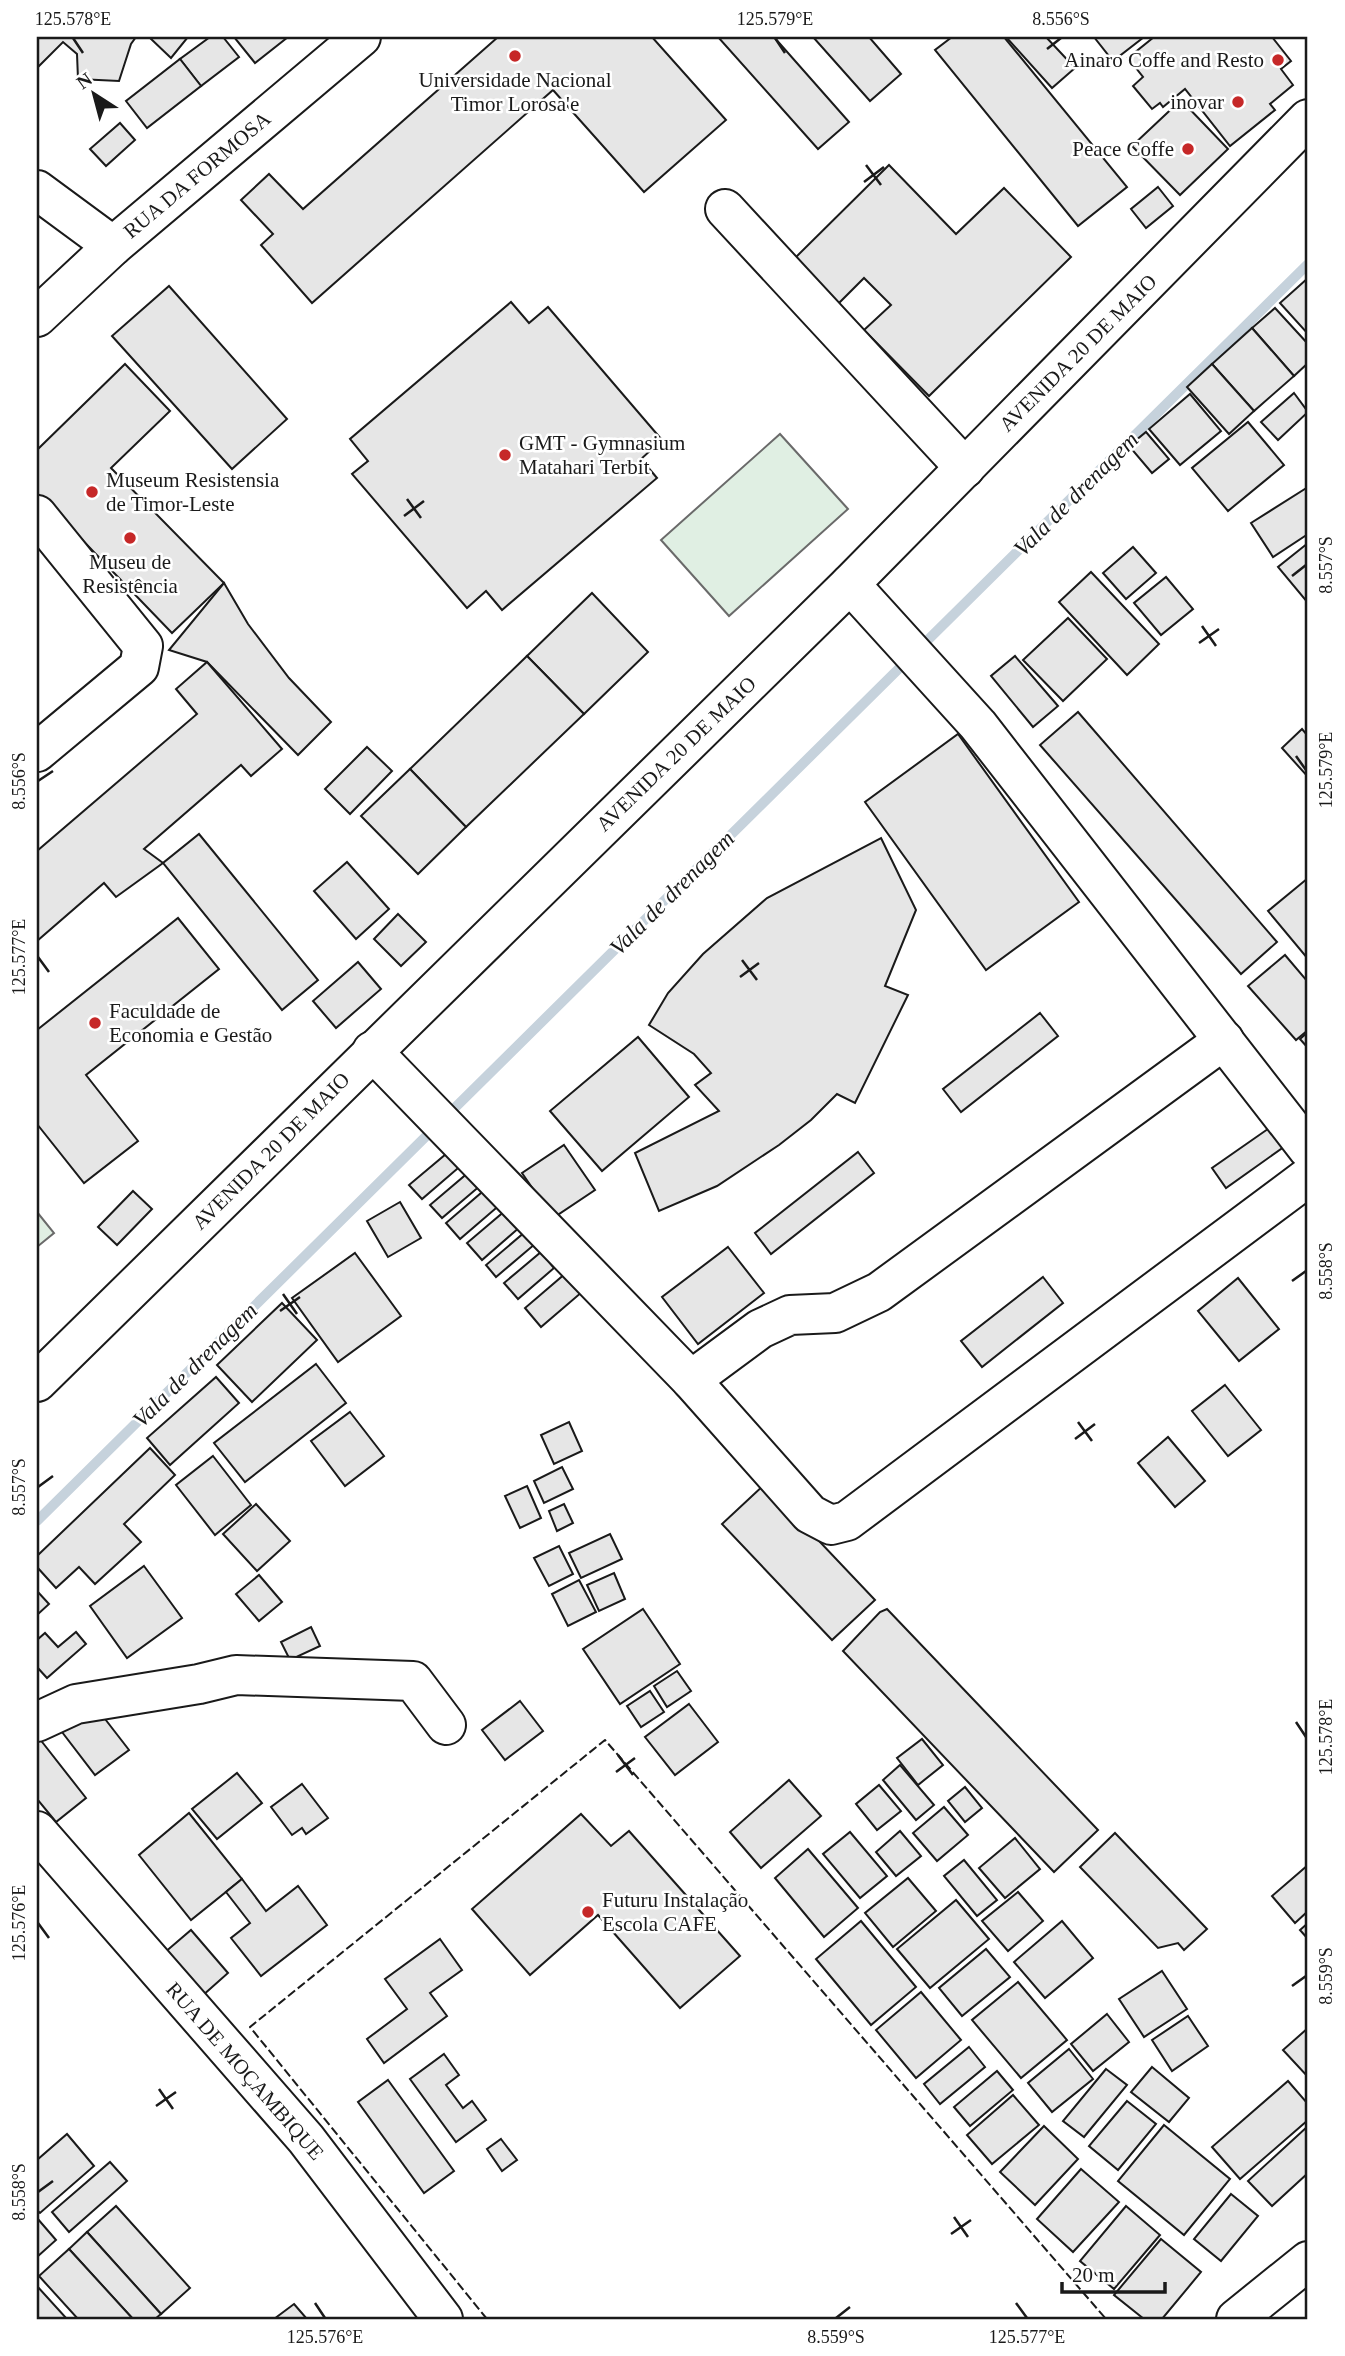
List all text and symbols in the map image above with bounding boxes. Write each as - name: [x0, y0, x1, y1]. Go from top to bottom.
- text: 125.578°E: [35, 9, 111, 29]
- text: 125.579°E: [737, 9, 813, 29]
- text: 8.556°S: [1032, 9, 1090, 29]
- marker: Universidade Nacional Timor Lorosa'e: [507, 48, 523, 64]
- place label: Ainaro Coffe and Resto: [1064, 48, 1264, 72]
- marker: Ainaro Coffe and Resto: [1270, 52, 1286, 68]
- north arrow: [60, 60, 130, 130]
- text: N: [73, 68, 96, 93]
- place label: Universidade Nacional Timor Lorosa'e: [418, 68, 612, 116]
- place label: inovar: [1170, 90, 1224, 114]
- marker: inovar: [1230, 94, 1246, 110]
- street label: RUA DA FORMOSA: [119, 106, 276, 243]
- place label: Peace Coffe: [1072, 137, 1174, 161]
- marker: Peace Coffe: [1180, 141, 1196, 157]
- street label: AVENIDA 20 DE MAIO: [994, 269, 1162, 437]
- water label: Vala de drenagem: [1009, 427, 1143, 561]
- place label: GMT - Gymnasium Matahari Terbit: [519, 431, 685, 479]
- marker: GMT - Gymnasium Matahari Terbit: [497, 447, 513, 463]
- place label: Museum Resistensia de Timor-Leste: [106, 468, 280, 516]
- marker: Museum Resistensia de Timor-Leste: [84, 484, 100, 500]
- marker: Museu de Resistência: [122, 530, 138, 546]
- text: 8.557°S: [1316, 536, 1336, 594]
- place label: Museu de Resistência: [82, 550, 178, 598]
- street label: AVENIDA 20 DE MAIO: [591, 672, 761, 836]
- text: 125.579°E: [1316, 732, 1336, 808]
- text: 8.556°S: [9, 752, 29, 810]
- water label: Vala de drenagem: [605, 826, 739, 960]
- text: 125.577°E: [9, 919, 29, 995]
- place label: Faculdade de Economia e Gestão: [109, 999, 272, 1047]
- marker: Faculdade de Economia e Gestão: [87, 1015, 103, 1031]
- street label: AVENIDA 20 DE MAIO: [187, 1067, 355, 1235]
- text: 8.558°S: [1316, 1242, 1336, 1300]
- water label: Vala de drenagem: [128, 1298, 262, 1432]
- text: 8.557°S: [9, 1458, 29, 1516]
- text: 125.578°E: [1316, 1699, 1336, 1775]
- text: 125.576°E: [9, 1885, 29, 1961]
- place label: Futuru Instalação Escola CAFE: [602, 1888, 748, 1936]
- marker: Futuru Instalação Escola CAFE: [580, 1904, 596, 1920]
- text: 8.559°S: [1316, 1947, 1336, 2005]
- street label: RUA DE MOÇAMBIQUE: [161, 1977, 329, 2165]
- text: 8.558°S: [9, 2163, 29, 2221]
- scale bar: [1062, 2251, 1165, 2295]
- text: 20 m: [1072, 2263, 1115, 2287]
- text: 125.576°E: [287, 2327, 363, 2347]
- text: 8.559°S: [807, 2327, 865, 2347]
- text: 125.577°E: [989, 2327, 1065, 2347]

